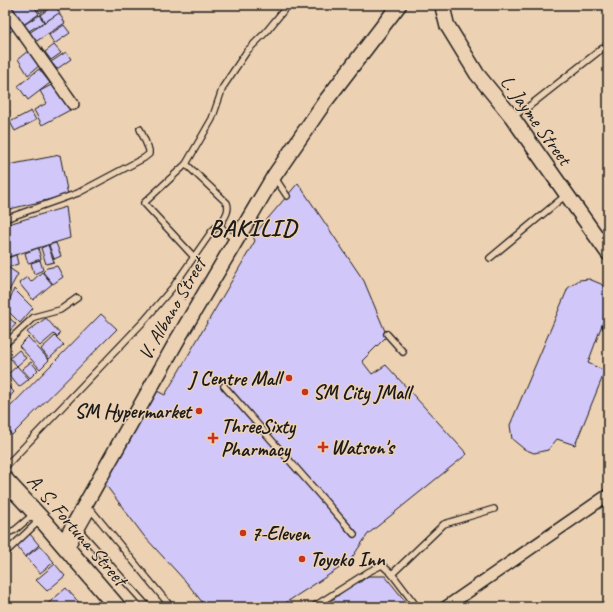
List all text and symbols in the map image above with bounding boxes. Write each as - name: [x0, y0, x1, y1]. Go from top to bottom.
- street label: L. Jayme Street: [495, 70, 578, 172]
- district label: BAKILID: [209, 213, 299, 243]
- street label: V. Albano Street: [133, 250, 213, 365]
- place label: J Centre Mall: [187, 366, 284, 391]
- marker: J Centre Mall: [284, 373, 294, 383]
- place label: SM City JMall: [313, 380, 415, 406]
- marker: SM City JMall: [300, 387, 310, 397]
- place label: SM Hypermarket: [75, 399, 193, 424]
- marker: SM Hypermarket: [194, 406, 204, 416]
- place label: ThreeSixty Pharmacy: [221, 414, 297, 463]
- marker: ThreeSixty Pharmacy: [208, 433, 218, 443]
- place label: Watson's: [331, 435, 396, 460]
- marker: Watson's: [318, 442, 328, 452]
- street label: A. S. Fortuna Street: [22, 469, 135, 594]
- place label: 7-Eleven: [251, 521, 312, 546]
- marker: 7-Eleven: [238, 528, 248, 538]
- place label: Toyoko Inn: [310, 547, 385, 572]
- marker: Toyoko Inn: [297, 554, 307, 564]

